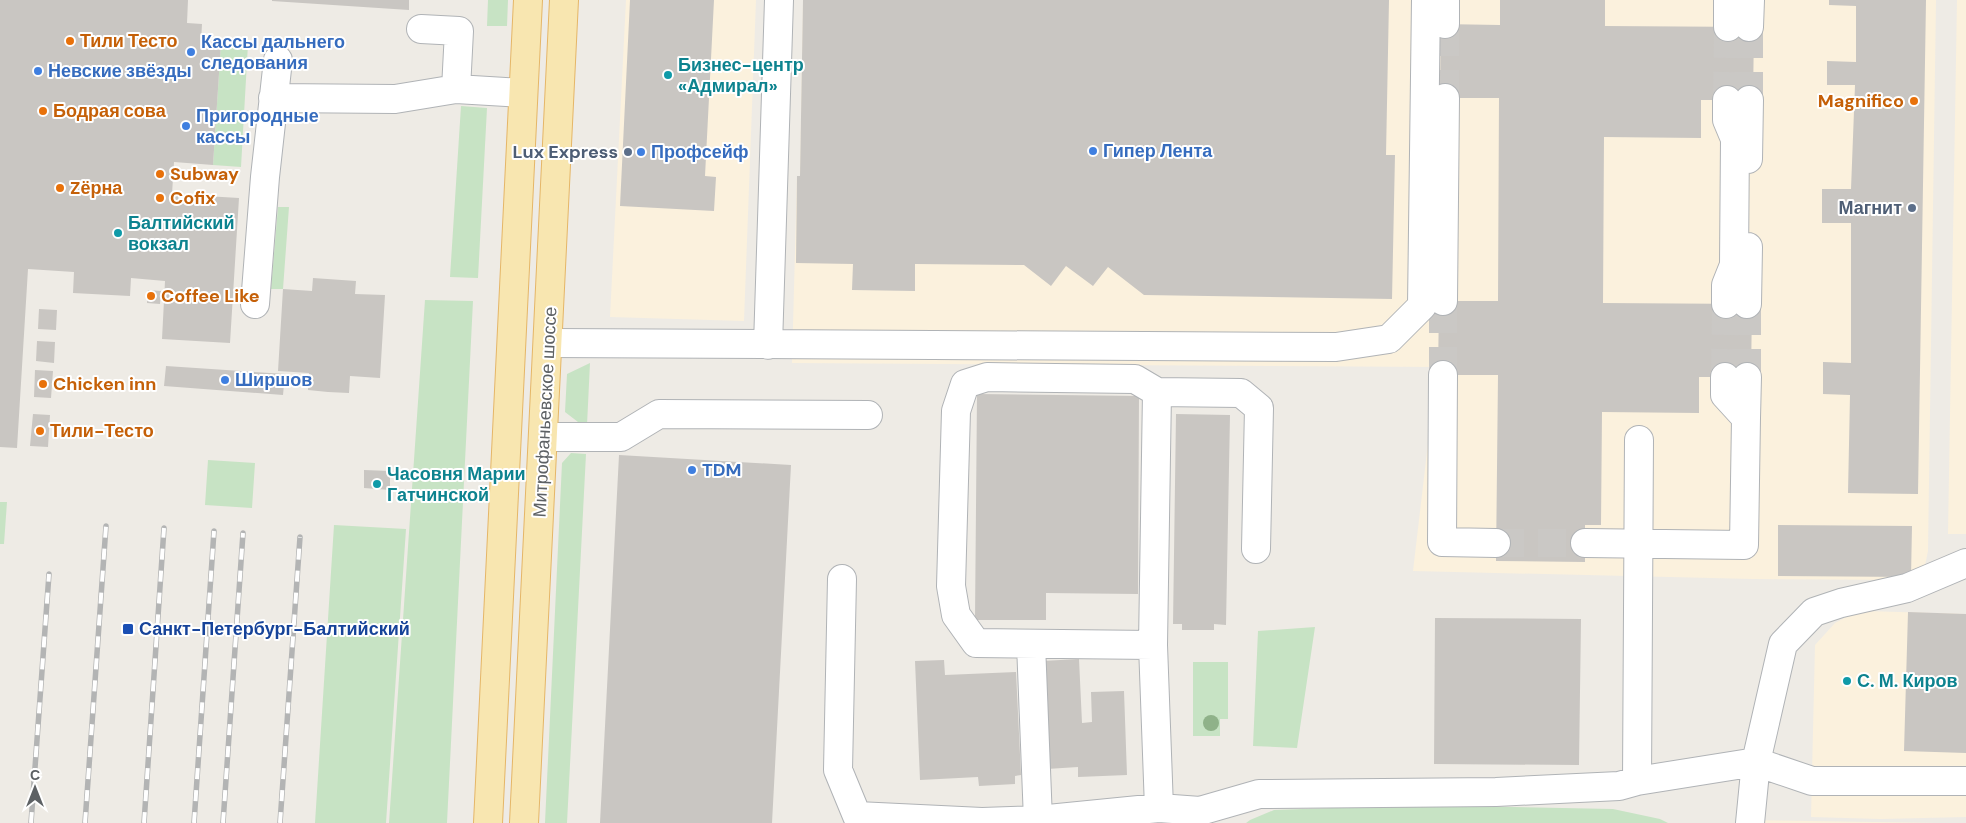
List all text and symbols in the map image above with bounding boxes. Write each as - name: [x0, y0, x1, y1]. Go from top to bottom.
- place label: Тили Тесто: [80, 29, 178, 53]
- place label: Кассы дальнего следования: [201, 30, 345, 75]
- marker: Тили Тесто: [64, 35, 76, 47]
- marker: Кассы дальнего следования: [185, 46, 197, 58]
- place label: Бизнес-центр «Адмирал»: [678, 53, 804, 98]
- place label: Невские звёзды: [48, 59, 192, 83]
- marker: Невские звёзды: [32, 65, 44, 77]
- marker: Бизнес-центр «Адмирал»: [662, 69, 674, 81]
- place label: Magnifico: [1818, 89, 1904, 113]
- marker: Magnifico: [1908, 95, 1920, 107]
- place label: Бодрая сова: [53, 99, 167, 123]
- place label: Пригородные кассы: [196, 104, 319, 149]
- marker: Бодрая сова: [37, 105, 49, 117]
- marker: Пригородные кассы: [180, 120, 192, 132]
- place label: Гипер Лента: [1103, 139, 1213, 163]
- place label: Lux Express: [513, 140, 618, 164]
- place label: Профсейф: [651, 140, 749, 164]
- marker: Гипер Лента: [1087, 145, 1099, 157]
- marker: Lux Express: [622, 146, 634, 158]
- marker: Профсейф: [635, 146, 647, 158]
- place label: Subway: [170, 162, 239, 186]
- marker: Subway: [154, 168, 166, 180]
- place label: Zёрна: [70, 176, 123, 200]
- marker: Zёрна: [54, 182, 66, 194]
- place label: Cofix: [170, 186, 216, 210]
- marker: Cofix: [154, 192, 166, 204]
- place label: Магнит: [1839, 196, 1902, 220]
- marker: Магнит: [1906, 202, 1918, 214]
- place label: Балтийский вокзал: [128, 211, 234, 256]
- marker: Балтийский вокзал: [112, 227, 124, 239]
- place label: Coffee Like: [161, 284, 260, 308]
- marker: Coffee Like: [145, 290, 157, 302]
- street label: Митрофаньевское шоссе: [527, 306, 563, 518]
- place label: Ширшов: [235, 368, 312, 392]
- place label: Chicken inn: [53, 372, 156, 396]
- marker: Ширшов: [219, 374, 231, 386]
- marker: Chicken inn: [37, 378, 49, 390]
- place label: Тили-Тесто: [50, 419, 154, 443]
- marker: Тили-Тесто: [34, 425, 46, 437]
- place label: TDM: [702, 458, 741, 482]
- place label: Часовня Марии Гатчинской: [387, 462, 526, 507]
- marker: TDM: [686, 464, 698, 476]
- marker: Часовня Марии Гатчинской: [371, 478, 383, 490]
- place label: Санкт-Петербург-Балтийский: [139, 617, 410, 641]
- marker: Санкт-Петербург-Балтийский: [121, 622, 135, 636]
- place label: С. М. Киров: [1857, 669, 1958, 693]
- marker: С. М. Киров: [1841, 675, 1853, 687]
- north arrow: [10, 763, 60, 813]
- text: С: [30, 766, 40, 784]

